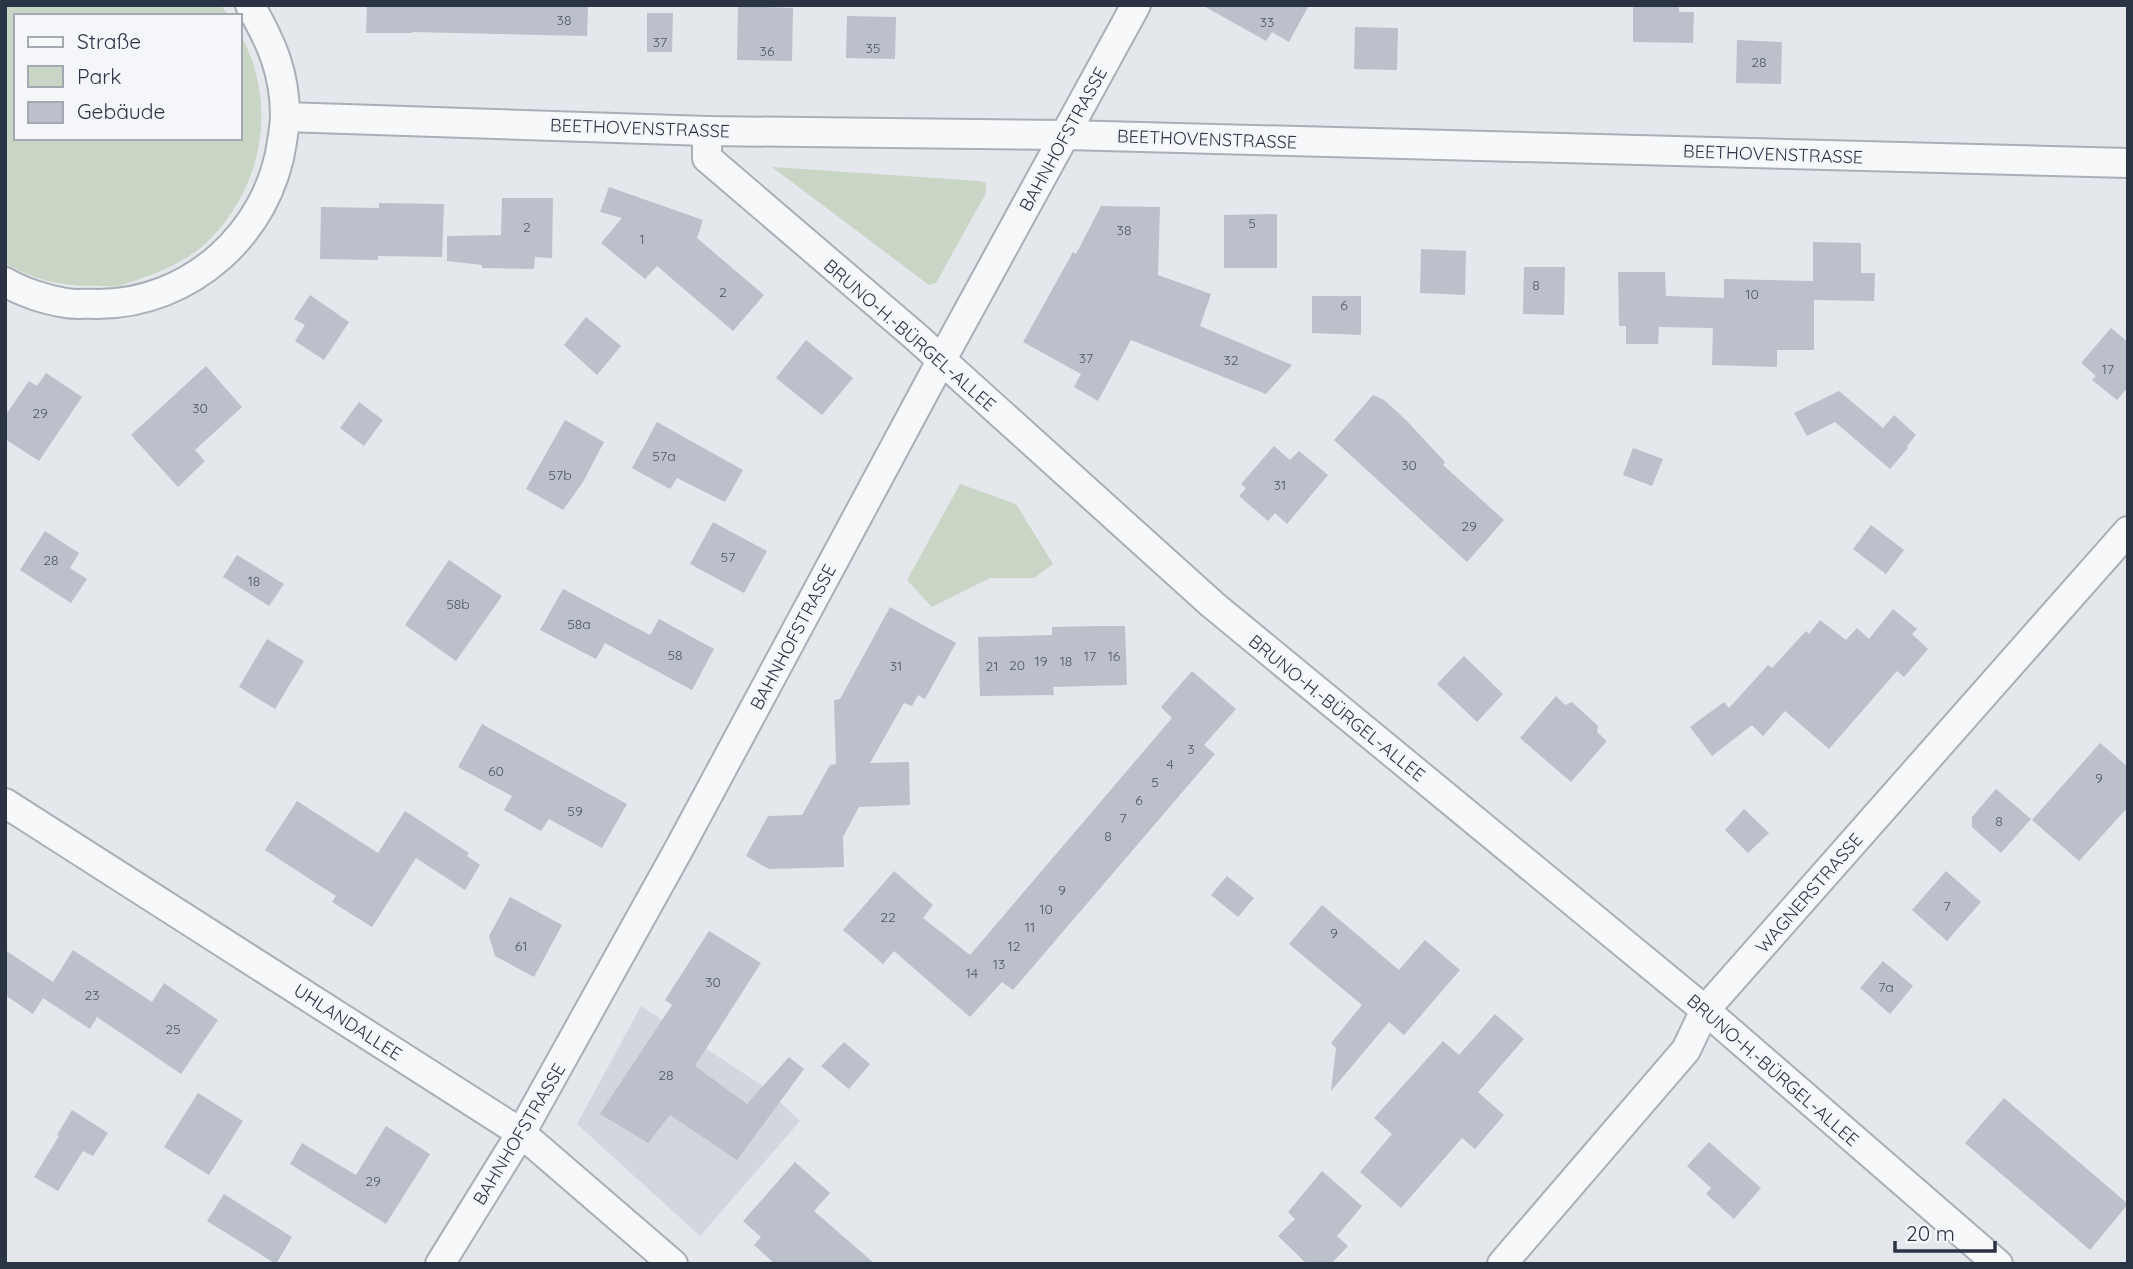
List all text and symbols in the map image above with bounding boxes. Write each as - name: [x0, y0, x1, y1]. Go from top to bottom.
- house number: 38: [557, 11, 571, 29]
- house number: 33: [1260, 13, 1274, 31]
- legend: [14, 14, 242, 140]
- text: Straße: [77, 28, 141, 54]
- house number: 37: [653, 33, 667, 51]
- house number: 35: [866, 39, 880, 57]
- house number: 36: [760, 42, 775, 60]
- house number: 28: [1751, 53, 1767, 71]
- text: Park: [77, 63, 121, 89]
- street label: BAHNHOFSTRASSE: [1014, 63, 1112, 215]
- text: Gebäude: [77, 98, 165, 124]
- street label: BEETHOVENSTRASSE: [550, 113, 730, 143]
- street label: BEETHOVENSTRASSE: [1117, 124, 1297, 154]
- street label: BEETHOVENSTRASSE: [1683, 139, 1863, 169]
- house number: 5: [1248, 214, 1256, 232]
- house number: 2: [523, 218, 531, 236]
- house number: 38: [1117, 221, 1131, 239]
- house number: 1: [639, 230, 645, 248]
- street label: BRUNO-H.-BÜRGEL-ALLEE: [819, 254, 1001, 416]
- house number: 8: [1532, 276, 1540, 294]
- house number: 2: [719, 283, 727, 301]
- house number: 10: [1745, 285, 1759, 303]
- house number: 6: [1340, 296, 1348, 314]
- house number: 37: [1079, 349, 1093, 367]
- house number: 32: [1223, 351, 1239, 369]
- house number: 17: [2102, 360, 2114, 378]
- house number: 30: [192, 399, 208, 417]
- house number: 29: [32, 404, 48, 422]
- house number: 57a: [652, 447, 676, 465]
- house number: 30: [1401, 456, 1417, 474]
- house number: 57b: [548, 466, 572, 484]
- house number: 31: [1274, 476, 1286, 494]
- house number: 29: [1461, 517, 1477, 535]
- house number: 57: [721, 548, 735, 566]
- house number: 28: [43, 551, 59, 569]
- street label: BAHNHOFSTRASSE: [745, 560, 841, 714]
- house number: 18: [248, 572, 260, 590]
- house number: 58b: [446, 595, 470, 613]
- house number: 58a: [567, 615, 591, 633]
- street label: BRUNO-H.-BÜRGEL-ALLEE: [1244, 630, 1430, 786]
- house number: 58: [667, 646, 683, 664]
- house number: 17: [1084, 647, 1096, 665]
- house number: 16: [1108, 647, 1121, 665]
- house number: 19: [1035, 652, 1048, 670]
- house number: 18: [1060, 652, 1072, 670]
- house number: 20: [1009, 656, 1025, 674]
- house number: 31: [890, 657, 902, 675]
- house number: 21: [986, 657, 998, 675]
- house number: 3: [1187, 740, 1195, 758]
- house number: 4: [1166, 755, 1174, 773]
- house number: 60: [488, 762, 504, 780]
- house number: 9: [2095, 769, 2103, 787]
- house number: 5: [1151, 773, 1159, 791]
- house number: 6: [1135, 791, 1143, 809]
- house number: 59: [567, 802, 583, 820]
- house number: 7: [1119, 809, 1127, 827]
- house number: 8: [1995, 812, 2003, 830]
- house number: 8: [1104, 827, 1112, 845]
- street label: WAGNERSTRASSE: [1751, 828, 1867, 958]
- house number: 9: [1058, 881, 1066, 899]
- house number: 7: [1943, 897, 1951, 915]
- house number: 10: [1039, 900, 1053, 918]
- house number: 22: [880, 908, 896, 926]
- house number: 11: [1025, 918, 1035, 936]
- house number: 9: [1330, 924, 1338, 942]
- house number: 61: [515, 937, 527, 955]
- house number: 12: [1008, 937, 1021, 955]
- house number: 13: [993, 955, 1005, 973]
- house number: 14: [966, 964, 978, 982]
- house number: 30: [705, 973, 721, 991]
- house number: 7a: [1878, 978, 1894, 996]
- street label: UHLANDALLEE: [290, 979, 406, 1065]
- house number: 23: [84, 986, 100, 1004]
- street label: BRUNO-H.-BÜRGEL-ALLEE: [1682, 989, 1864, 1151]
- house number: 25: [165, 1020, 181, 1038]
- street label: BAHNHOFSTRASSE: [468, 1059, 570, 1209]
- house number: 28: [658, 1066, 674, 1084]
- house number: 29: [365, 1172, 381, 1190]
- scale bar: [1895, 1210, 1995, 1254]
- text: 20 m: [1906, 1220, 1955, 1246]

